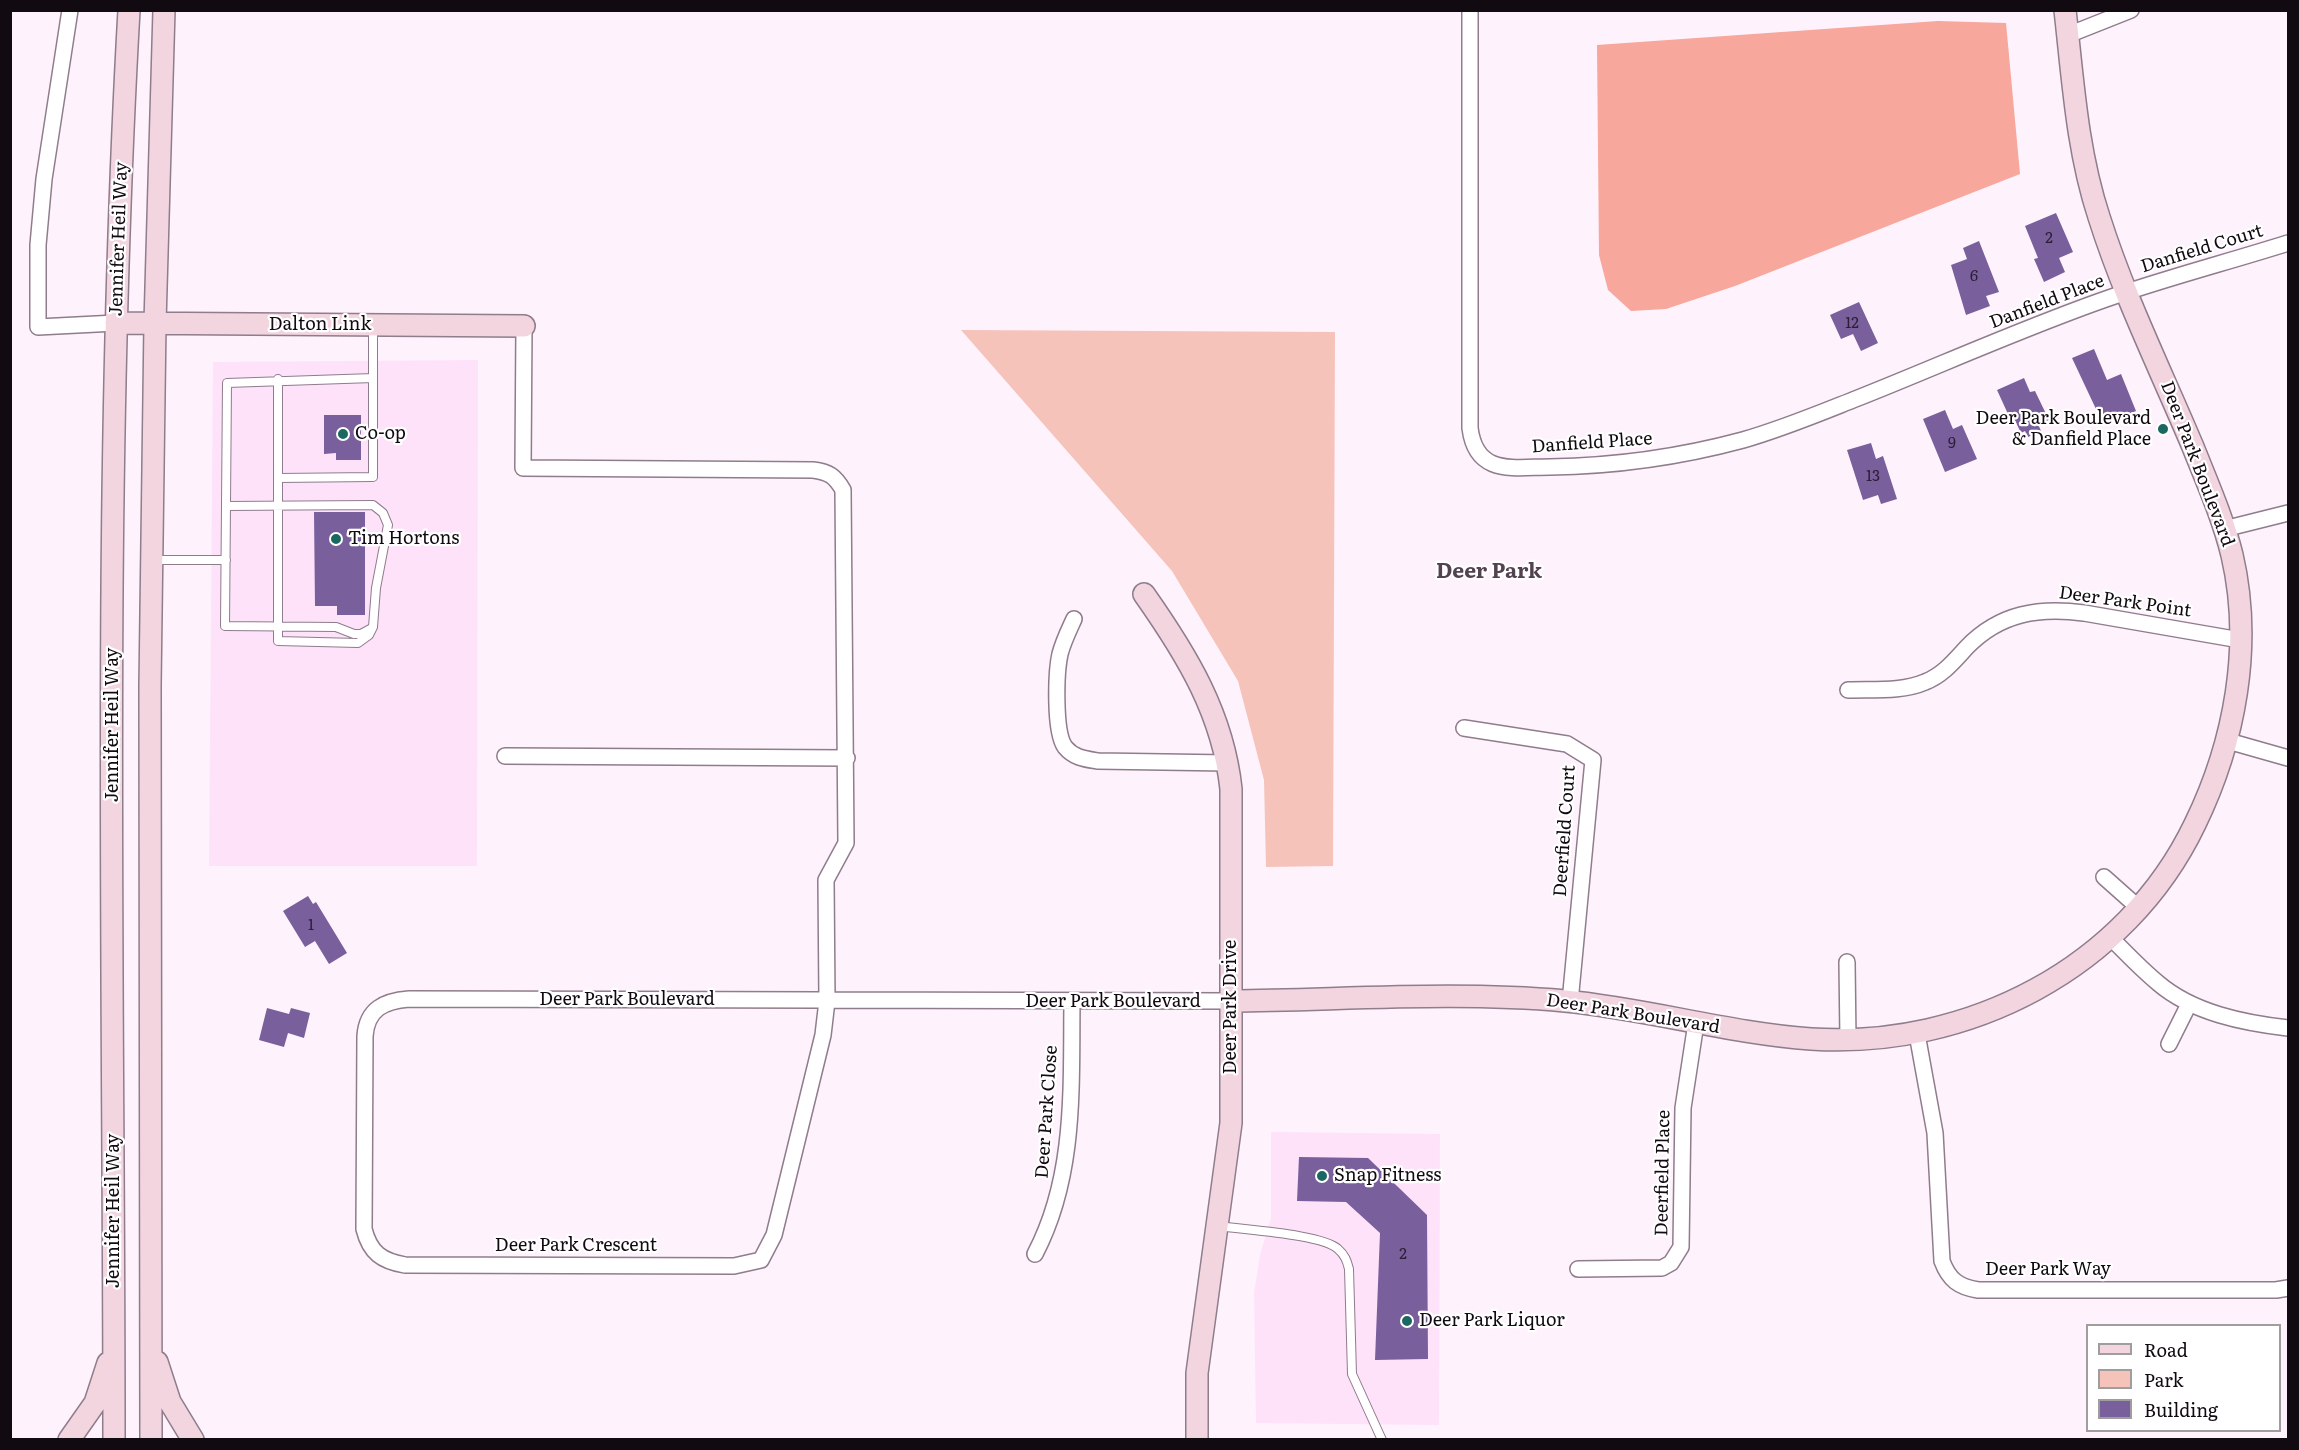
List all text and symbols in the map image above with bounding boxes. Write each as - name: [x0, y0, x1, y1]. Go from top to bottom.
- street label: Jennifer Heil Way: [106, 161, 132, 317]
- street label: Danfield Court: [2138, 220, 2266, 278]
- house number: 2: [2045, 230, 2053, 248]
- house number: 6: [1970, 268, 1978, 286]
- street label: Danfield Place: [1987, 270, 2107, 334]
- street label: Dalton Link: [269, 314, 371, 336]
- house number: 12: [1845, 315, 1859, 333]
- street label: Deer Park Boulevard: [2155, 378, 2239, 550]
- place label: Deer Park Boulevard & Danfield Place: [1976, 408, 2151, 450]
- marker: Deer Park Boulevard & Danfield Place: [2156, 422, 2170, 436]
- place label: Co-op: [355, 423, 406, 445]
- marker: Co-op: [336, 427, 350, 441]
- street label: Danfield Place: [1531, 428, 1653, 458]
- house number: 9: [1948, 435, 1956, 453]
- house number: 13: [1866, 468, 1880, 486]
- place label: Tim Hortons: [348, 528, 459, 550]
- marker: Tim Hortons: [329, 532, 343, 546]
- district label: Deer Park: [1436, 559, 1542, 585]
- street label: Deer Park Point: [2057, 582, 2193, 622]
- street label: Jennifer Heil Way: [102, 648, 124, 802]
- street label: Deerfield Court: [1550, 764, 1580, 898]
- house number: 1: [308, 917, 314, 935]
- street label: Deer Park Drive: [1220, 940, 1242, 1074]
- street label: Deer Park Boulevard: [539, 989, 715, 1011]
- street label: Deer Park Boulevard: [1545, 990, 1721, 1038]
- street label: Deer Park Boulevard: [1025, 991, 1201, 1013]
- street label: Deer Park Close: [1032, 1045, 1062, 1179]
- street label: Deerfield Place: [1651, 1110, 1675, 1236]
- street label: Jennifer Heil Way: [103, 1134, 125, 1288]
- place label: Snap Fitness: [1334, 1165, 1441, 1187]
- marker: Snap Fitness: [1315, 1169, 1329, 1183]
- street label: Deer Park Crescent: [495, 1235, 657, 1257]
- house number: 2: [1399, 1246, 1407, 1264]
- street label: Deer Park Way: [1985, 1259, 2111, 1281]
- place label: Deer Park Liquor: [1419, 1310, 1565, 1332]
- marker: Deer Park Liquor: [1400, 1314, 1414, 1328]
- legend: [2086, 1324, 2281, 1432]
- text: Road: [2144, 1336, 2188, 1363]
- text: Park: [2144, 1366, 2183, 1393]
- text: Building: [2144, 1396, 2218, 1423]

